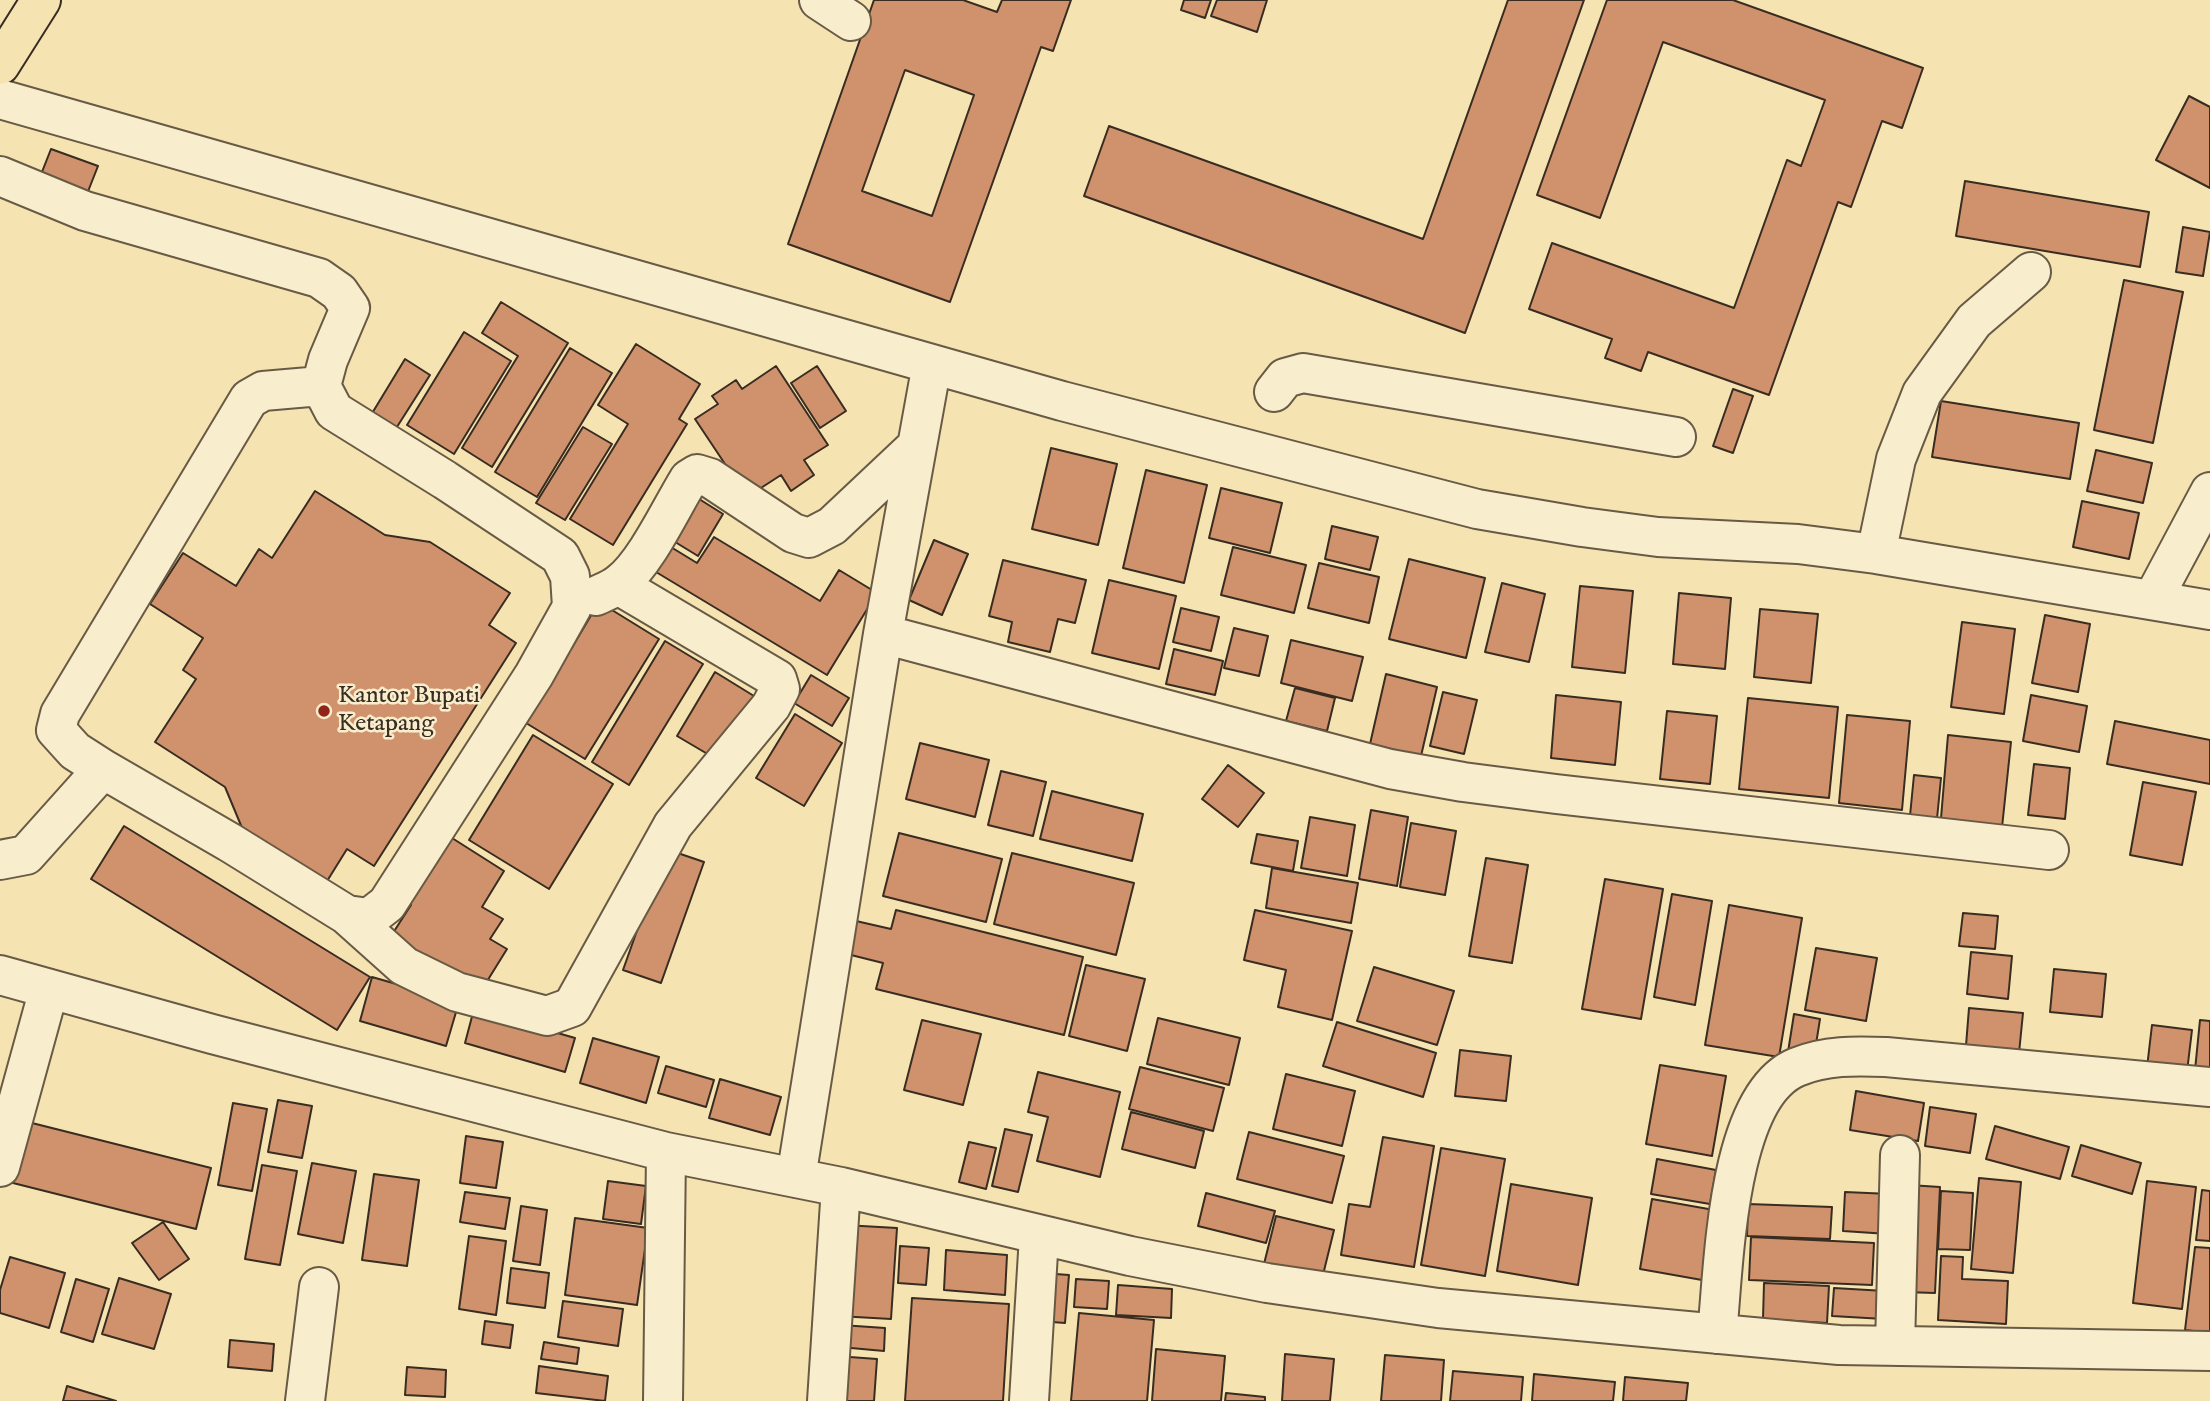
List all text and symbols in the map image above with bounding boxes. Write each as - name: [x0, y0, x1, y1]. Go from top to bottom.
- place label: Kantor Bupati Ketapang: [338, 683, 480, 739]
- marker: Kantor Bupati Ketapang: [316, 703, 332, 719]

